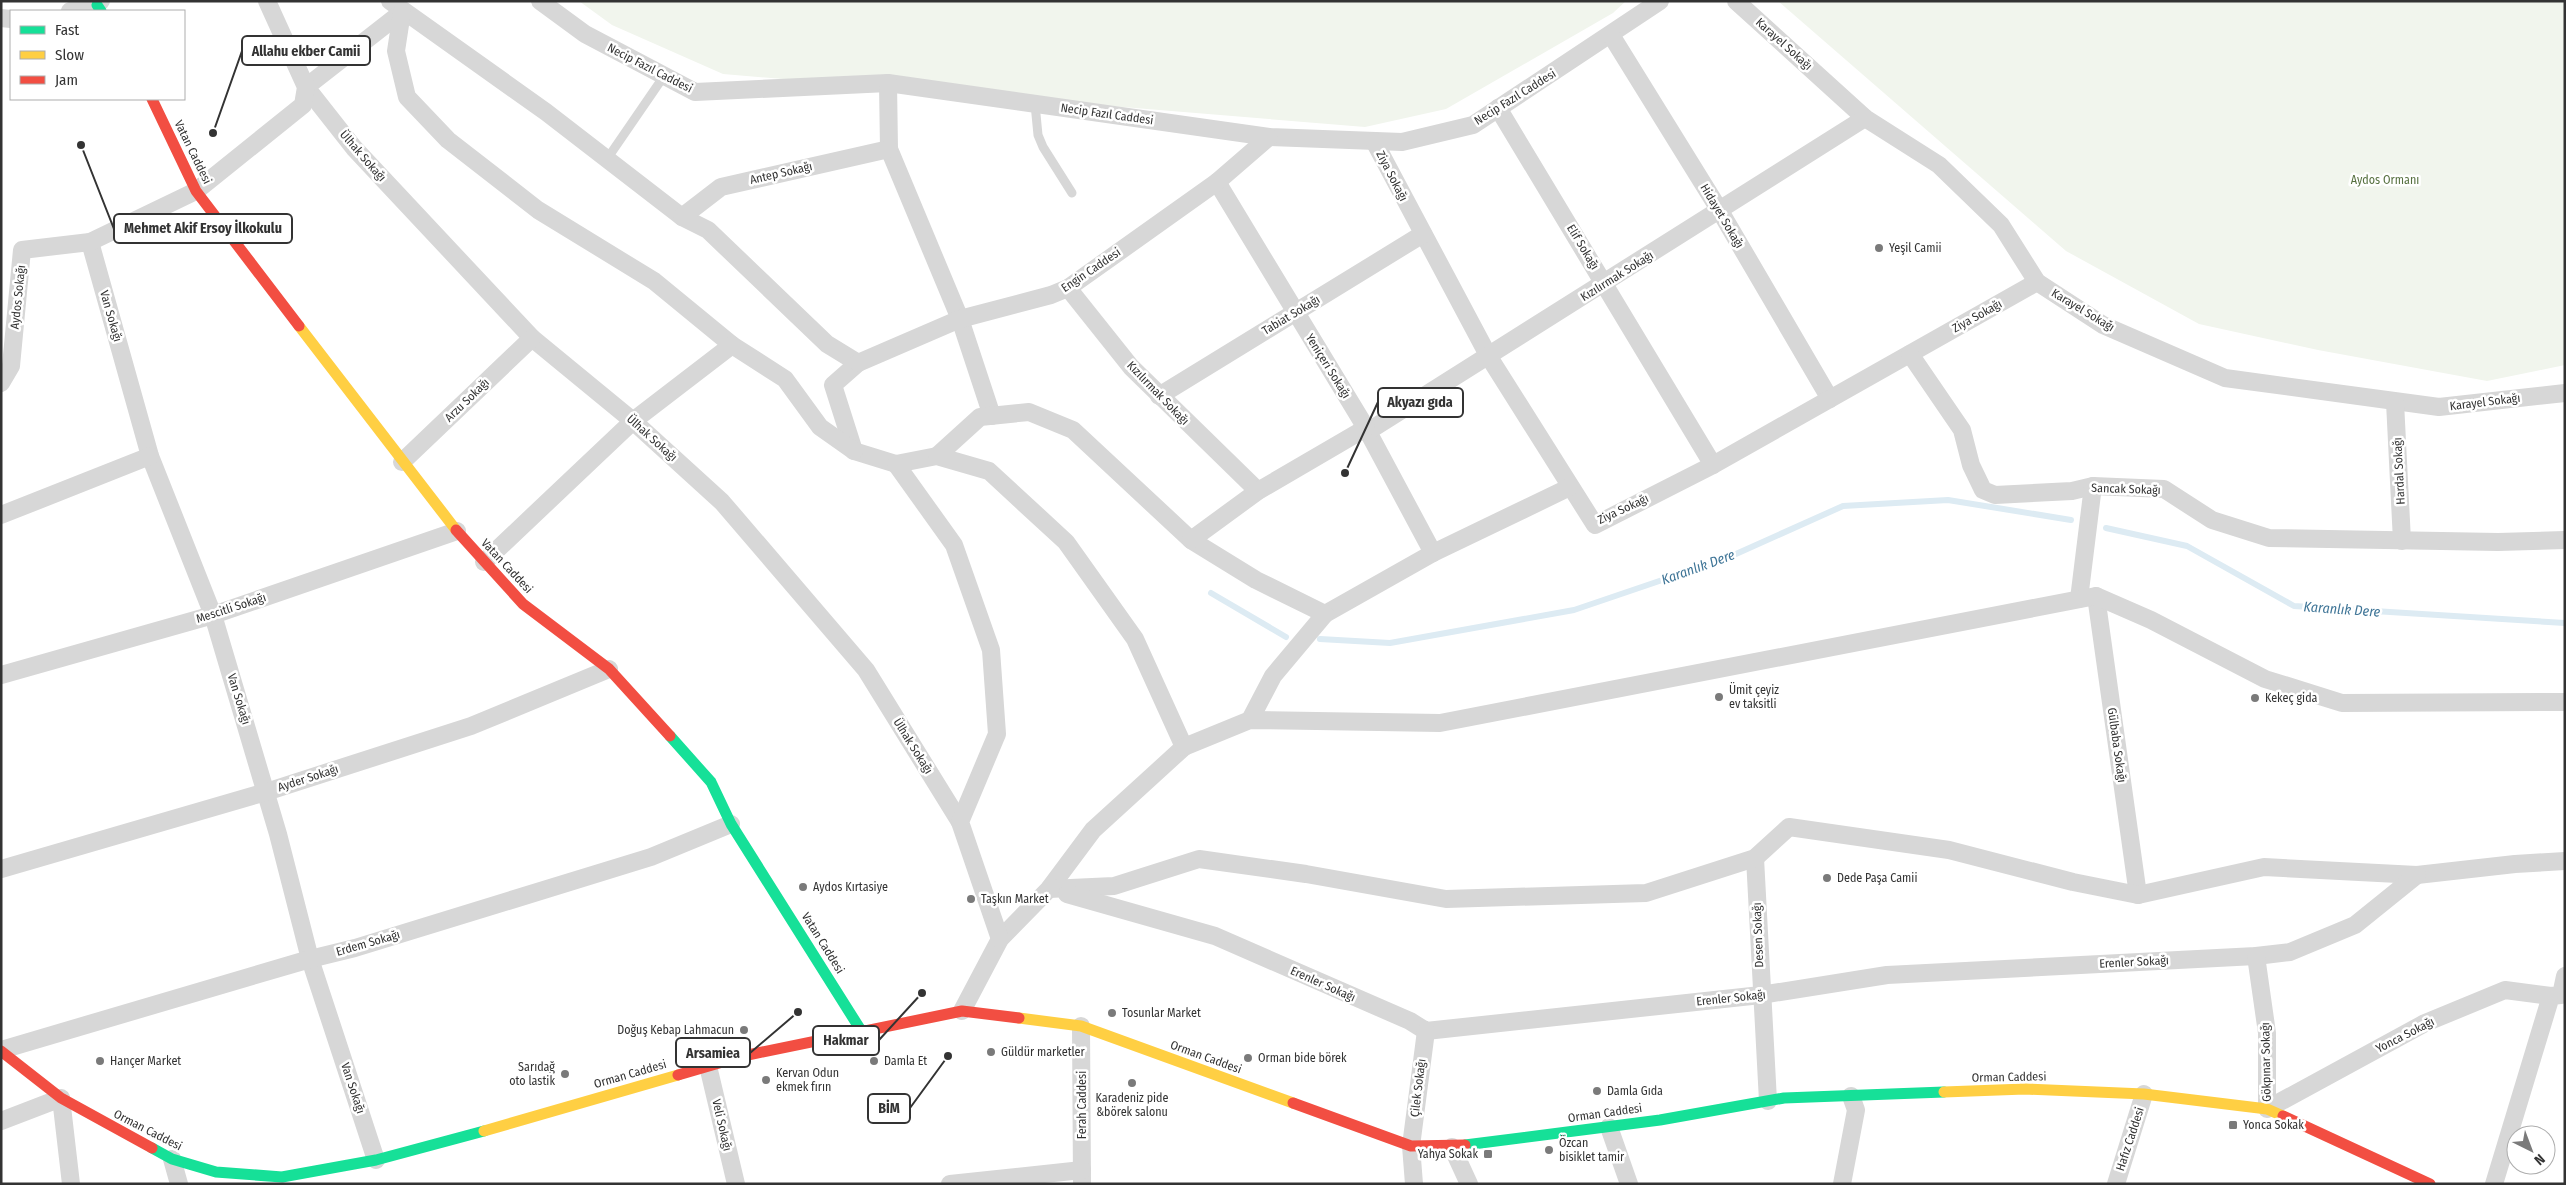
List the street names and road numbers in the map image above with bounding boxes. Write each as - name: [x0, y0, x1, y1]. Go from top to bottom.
- street label: Karayel Sokağı: [1753, 15, 1815, 73]
- street label: Necip Fazıl Caddesi: [605, 41, 695, 95]
- street label: Necip Fazıl Caddesi: [1472, 66, 1558, 128]
- street label: Necip Fazıl Caddesi: [1060, 101, 1154, 127]
- street label: Vatan Caddesi: [172, 118, 214, 186]
- street label: Ülhak Sokağı: [337, 126, 390, 184]
- street label: Ziya Sokağı: [1373, 148, 1411, 204]
- street label: Antep Sokağı: [748, 159, 814, 187]
- street label: Hidayet Sokağı: [1697, 181, 1747, 251]
- street label: Elif Sokağı: [1564, 222, 1602, 272]
- street label: Engin Caddesi: [1059, 245, 1123, 295]
- street label: Kızılırmak Sokağı: [1578, 248, 1656, 304]
- street label: Aydos Sokağı: [8, 264, 28, 330]
- street label: Karayel Sokağı: [2049, 286, 2117, 334]
- street label: Van Sokağı: [97, 289, 125, 343]
- street label: Tabiat Sokağı: [1260, 292, 1322, 338]
- street label: Ziya Sokağı: [1950, 297, 2004, 335]
- street label: Yeniçeri Sokağı: [1303, 331, 1353, 401]
- street label: Kızılırmak Sokağı: [1124, 358, 1192, 428]
- street label: Arzu Sokağı: [442, 375, 492, 425]
- street label: Karayel Sokağı: [2449, 391, 2521, 413]
- street label: Ülhak Sokağı: [624, 410, 681, 464]
- street label: Hardal Sokağı: [2390, 437, 2408, 505]
- street label: Sancak Sokağı: [2091, 481, 2161, 497]
- street label: Ziya Sokağı: [1595, 491, 1651, 527]
- street label: Vatan Caddesi: [478, 536, 536, 596]
- street label: Mescitli Sokağı: [194, 590, 268, 626]
- street label: Van Sokağı: [225, 672, 253, 726]
- street label: Gülbaba Sokağı: [2105, 707, 2129, 783]
- street label: Ülhak Sokağı: [890, 715, 937, 776]
- street label: Ayder Sokağı: [276, 762, 340, 794]
- street label: Desen Sokağı: [1750, 902, 1766, 968]
- street label: Vatan Caddesi: [799, 910, 847, 976]
- street label: Erdem Sokağı: [334, 927, 402, 959]
- street label: Erenler Sokağı: [2099, 953, 2169, 971]
- street label: Erenler Sokağı: [1288, 963, 1358, 1005]
- street label: Erenler Sokağı: [1696, 987, 1766, 1009]
- street label: Yonca Sokağı: [2373, 1014, 2437, 1056]
- street label: Gökpınar Sokağı: [2258, 1022, 2274, 1102]
- street label: Orman Caddesi: [1168, 1038, 1244, 1076]
- street label: Orman Caddesi: [592, 1057, 668, 1091]
- street label: Çilek Sokağı: [1407, 1058, 1429, 1118]
- street label: Van Sokağı: [338, 1061, 368, 1115]
- street label: Orman Caddesi: [1971, 1069, 2047, 1085]
- street label: Ferah Caddesi: [1075, 1071, 1089, 1139]
- street label: Veli Sokağı: [709, 1098, 735, 1152]
- street label: Orman Caddesi: [1567, 1101, 1643, 1125]
- street label: Hafız Caddesi: [2113, 1105, 2147, 1173]
- street label: Orman Caddesi: [112, 1107, 184, 1153]

